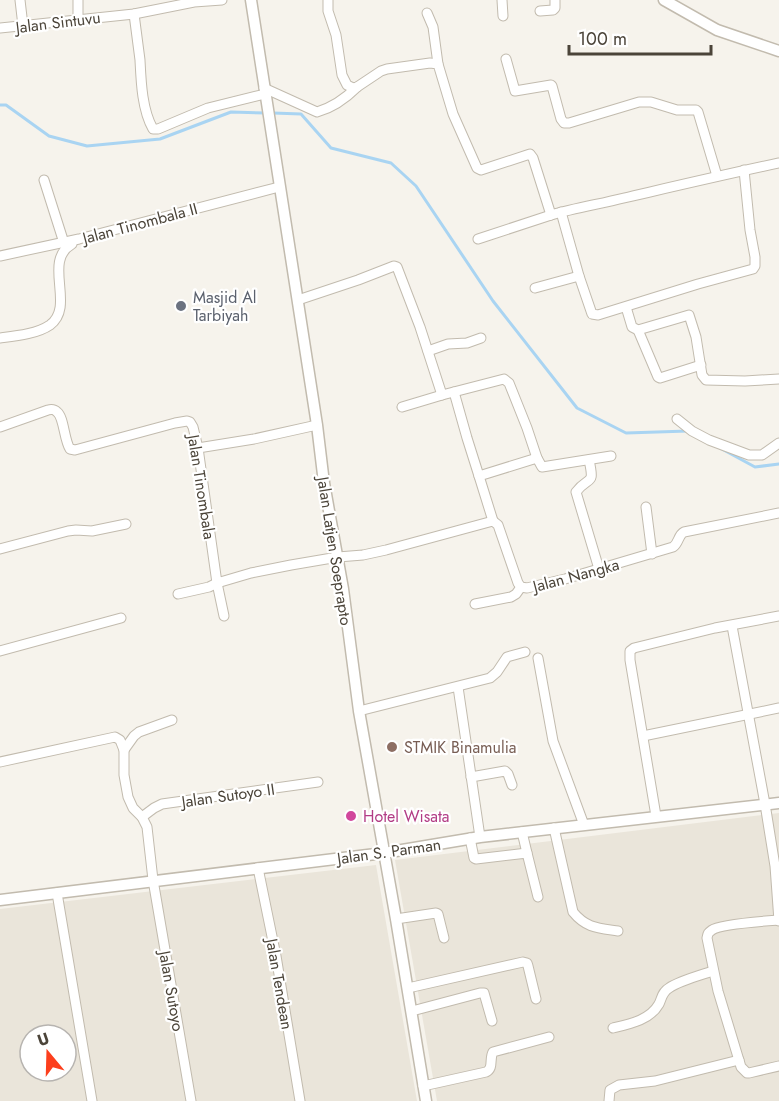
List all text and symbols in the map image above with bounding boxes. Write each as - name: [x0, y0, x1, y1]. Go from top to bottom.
- street label: Jalan Sintuvu: [12, 6, 102, 39]
- scale bar: [569, 18, 712, 56]
- text: 100 m: [578, 26, 627, 52]
- street label: Jalan Tinombala II: [78, 197, 200, 250]
- place label: Masjid Al Tarbiyah: [193, 286, 256, 327]
- marker: Masjid Al Tarbiyah: [174, 299, 188, 313]
- street label: Jalan Tinombala: [182, 431, 221, 541]
- street label: Jalan Latjen Soeprapto: [311, 473, 358, 627]
- street label: Jalan Nangka: [528, 553, 622, 599]
- place label: STMIK Binamulia: [404, 736, 517, 759]
- marker: STMIK Binamulia: [385, 740, 399, 754]
- street label: Jalan Sutoyo II: [178, 778, 276, 814]
- place label: Hotel Wisata: [363, 805, 449, 828]
- marker: Hotel Wisata: [344, 809, 358, 823]
- street label: Jalan S. Parman: [334, 833, 442, 870]
- street label: Jalan Tendean: [260, 935, 299, 1031]
- street label: Jalan Sutoyo: [153, 947, 190, 1033]
- north arrow: [18, 1023, 78, 1083]
- text: U: [34, 1027, 52, 1052]

